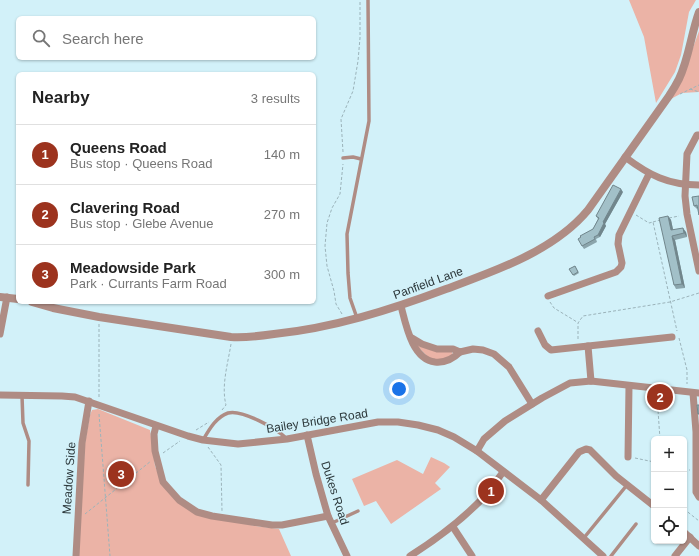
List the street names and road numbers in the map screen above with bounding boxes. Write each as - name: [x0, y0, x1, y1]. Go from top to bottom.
- street label: Panfield Lane: [391, 264, 465, 302]
- street label: Bailey Bridge Road: [265, 406, 369, 436]
- street label: Meadow Side: [59, 441, 79, 515]
- street label: Dukes Road: [318, 459, 352, 527]

